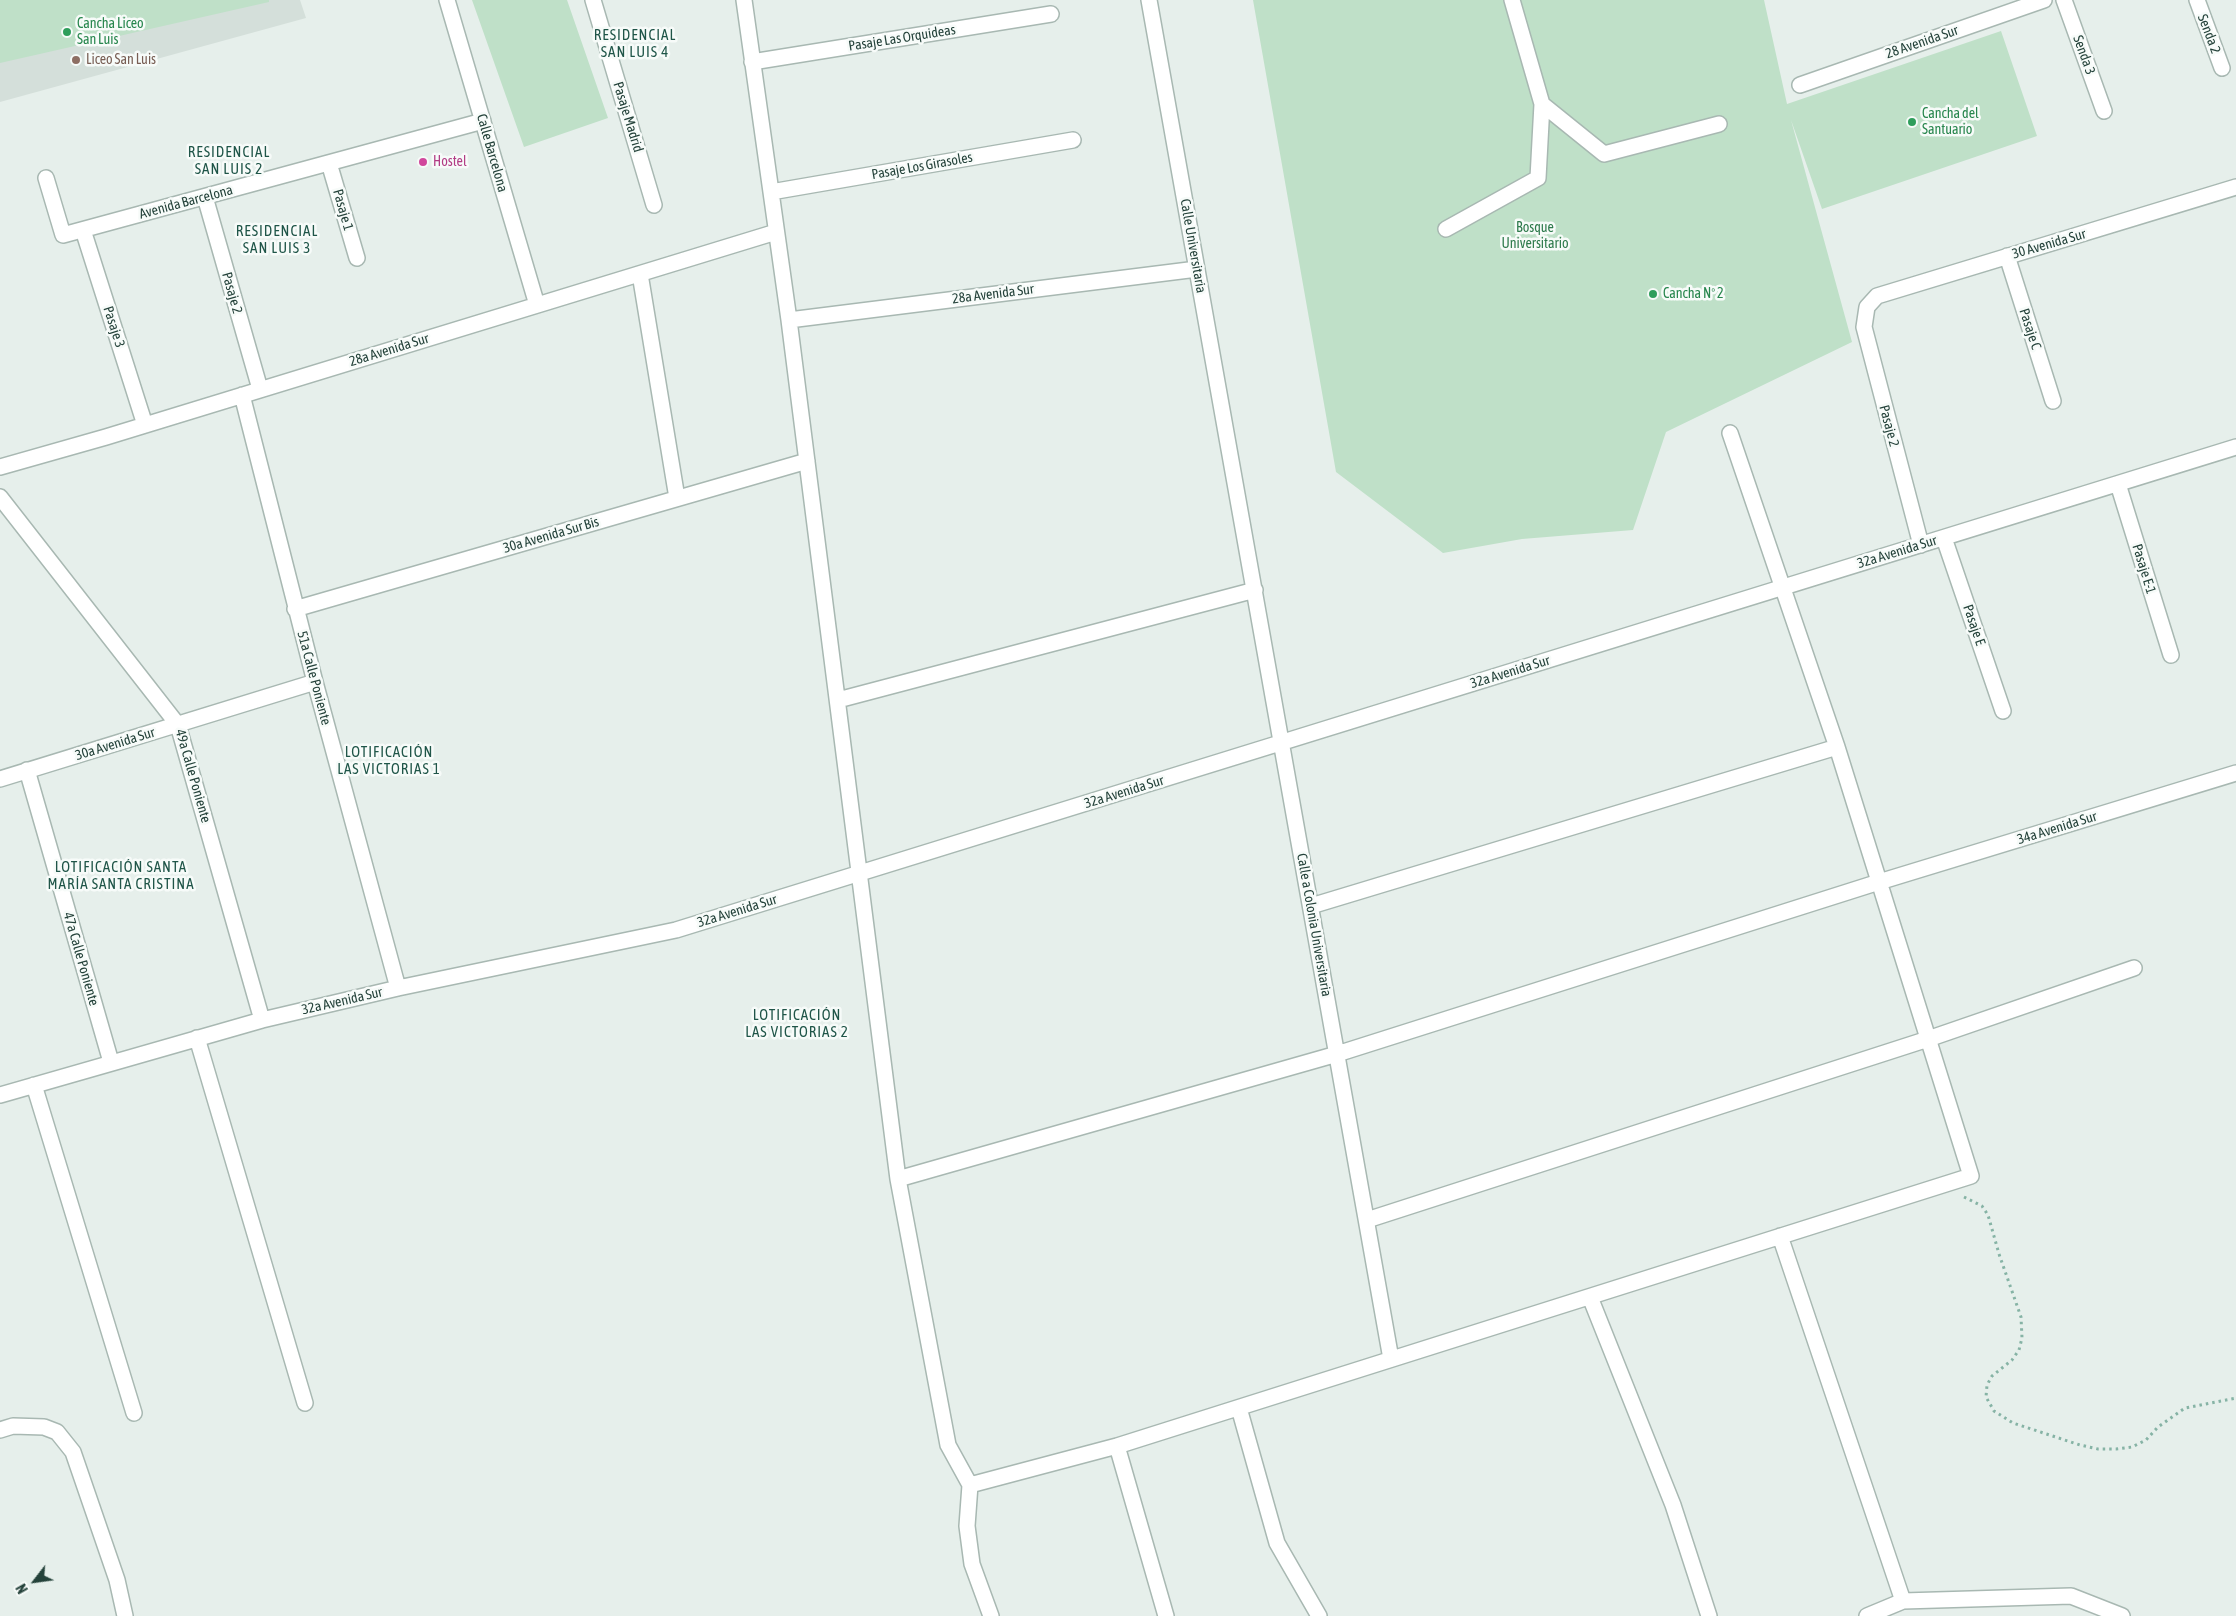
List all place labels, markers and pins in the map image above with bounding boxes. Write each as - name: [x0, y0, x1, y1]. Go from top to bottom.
- place label: Cancha Liceo San Luis: [77, 16, 144, 48]
- marker: Cancha Liceo San Luis: [61, 26, 73, 38]
- place label: Liceo San Luis: [86, 52, 156, 68]
- marker: Liceo San Luis: [70, 54, 82, 66]
- place label: Cancha del Santuario: [1922, 106, 1979, 138]
- marker: Cancha del Santuario: [1906, 116, 1918, 128]
- place label: Hostel: [433, 154, 467, 170]
- marker: Hostel: [417, 156, 429, 168]
- place label: Cancha Nº 2: [1663, 286, 1724, 302]
- marker: Cancha Nº 2: [1647, 288, 1659, 300]

